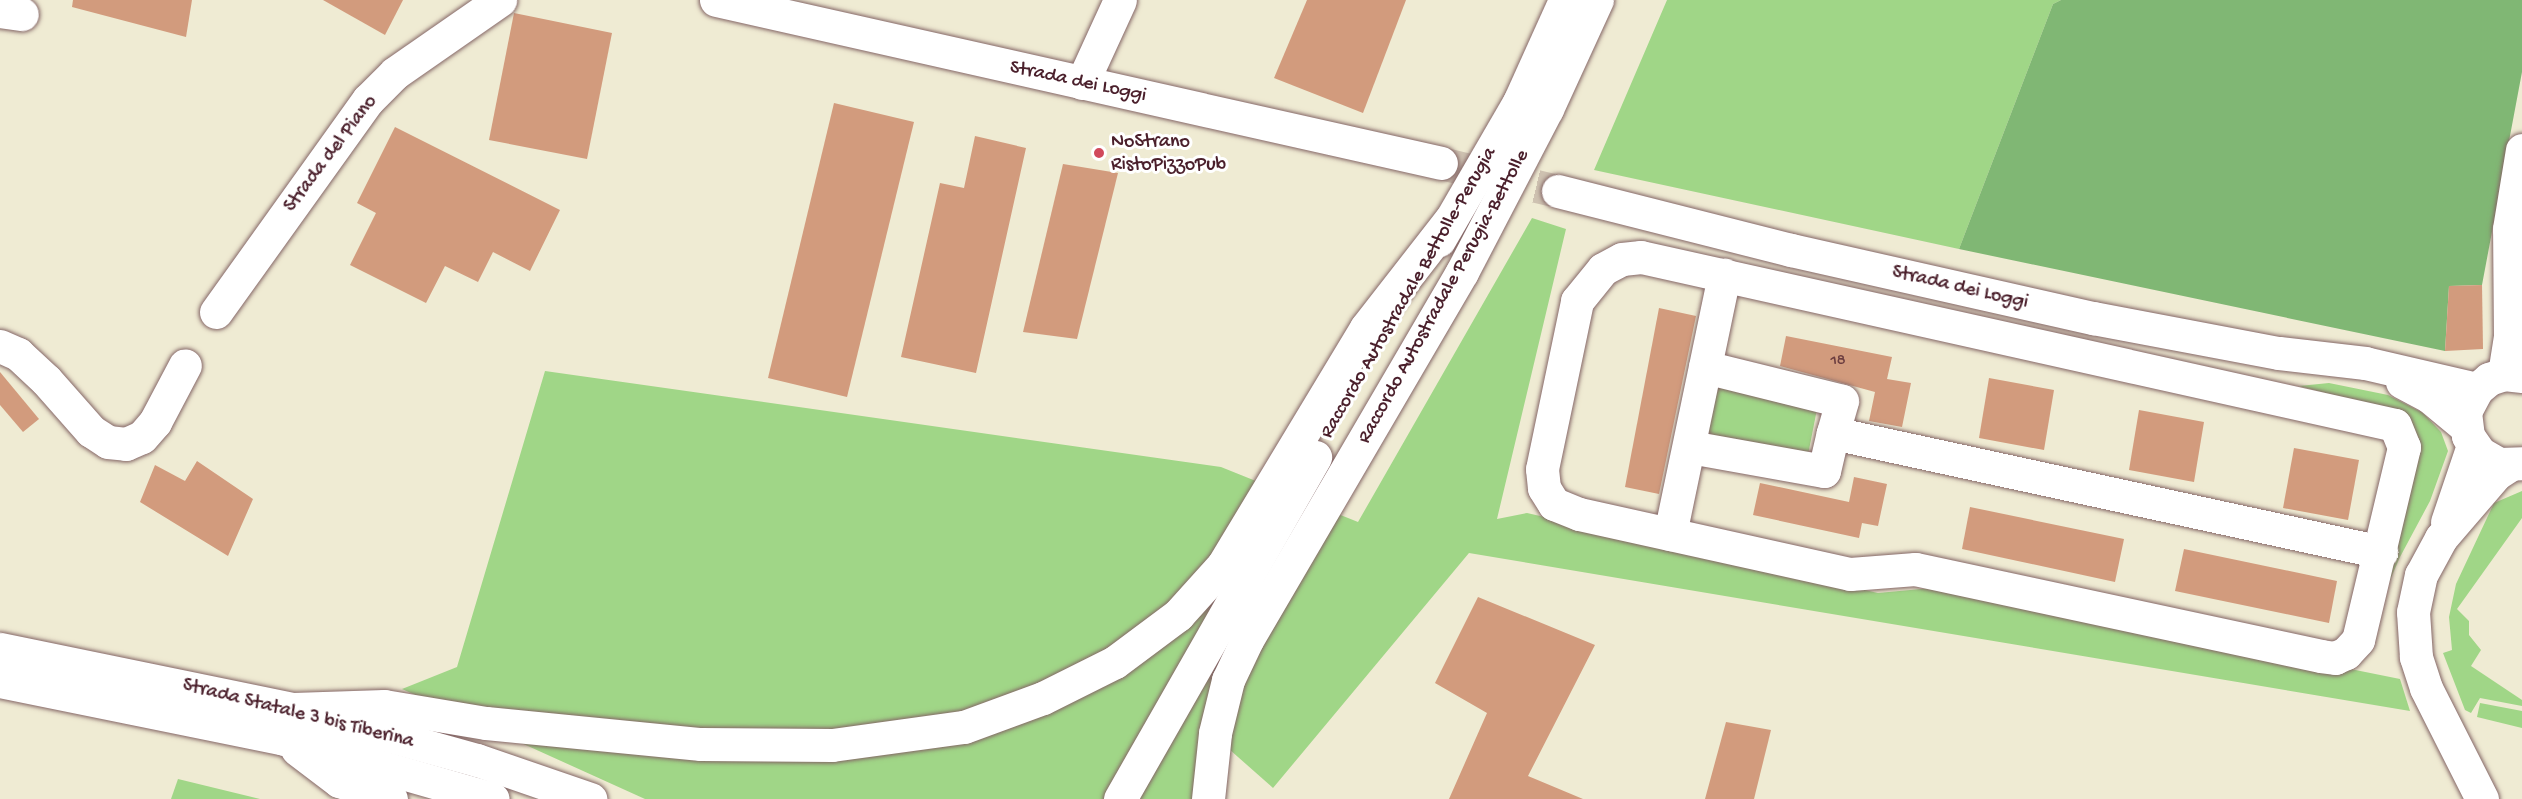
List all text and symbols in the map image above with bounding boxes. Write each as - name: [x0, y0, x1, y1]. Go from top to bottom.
- street label: Strada dei Loggi: [1007, 56, 1149, 108]
- street label: Strada del Piano: [279, 91, 383, 217]
- place label: NoStrano RistoPizzoPub: [1111, 130, 1226, 177]
- street label: Raccordo Autostradale Bettolle-Perugia: [1315, 143, 1503, 443]
- marker: NoStrano RistoPizzoPub: [1092, 146, 1106, 160]
- street label: Raccordo Autostradale Perugia-Bettolle: [1353, 146, 1535, 448]
- street label: Strada dei Loggi: [1890, 261, 2030, 315]
- house number: 18: [1830, 352, 1846, 372]
- street label: Strada Statale 3 bis Tiberina: [180, 674, 416, 754]

